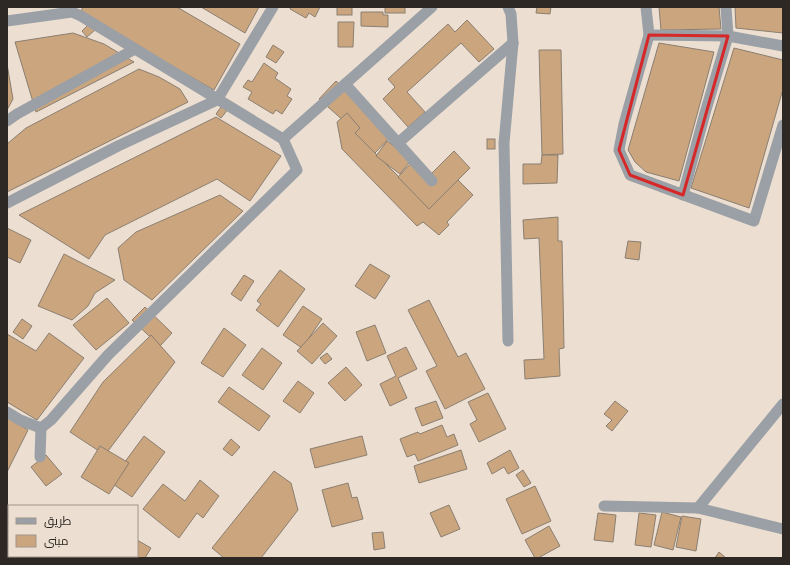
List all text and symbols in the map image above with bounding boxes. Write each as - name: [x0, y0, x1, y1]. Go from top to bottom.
- legend: [8, 505, 138, 557]
- text: طريق: [44, 514, 72, 528]
- text: مبنى: [44, 534, 69, 548]

